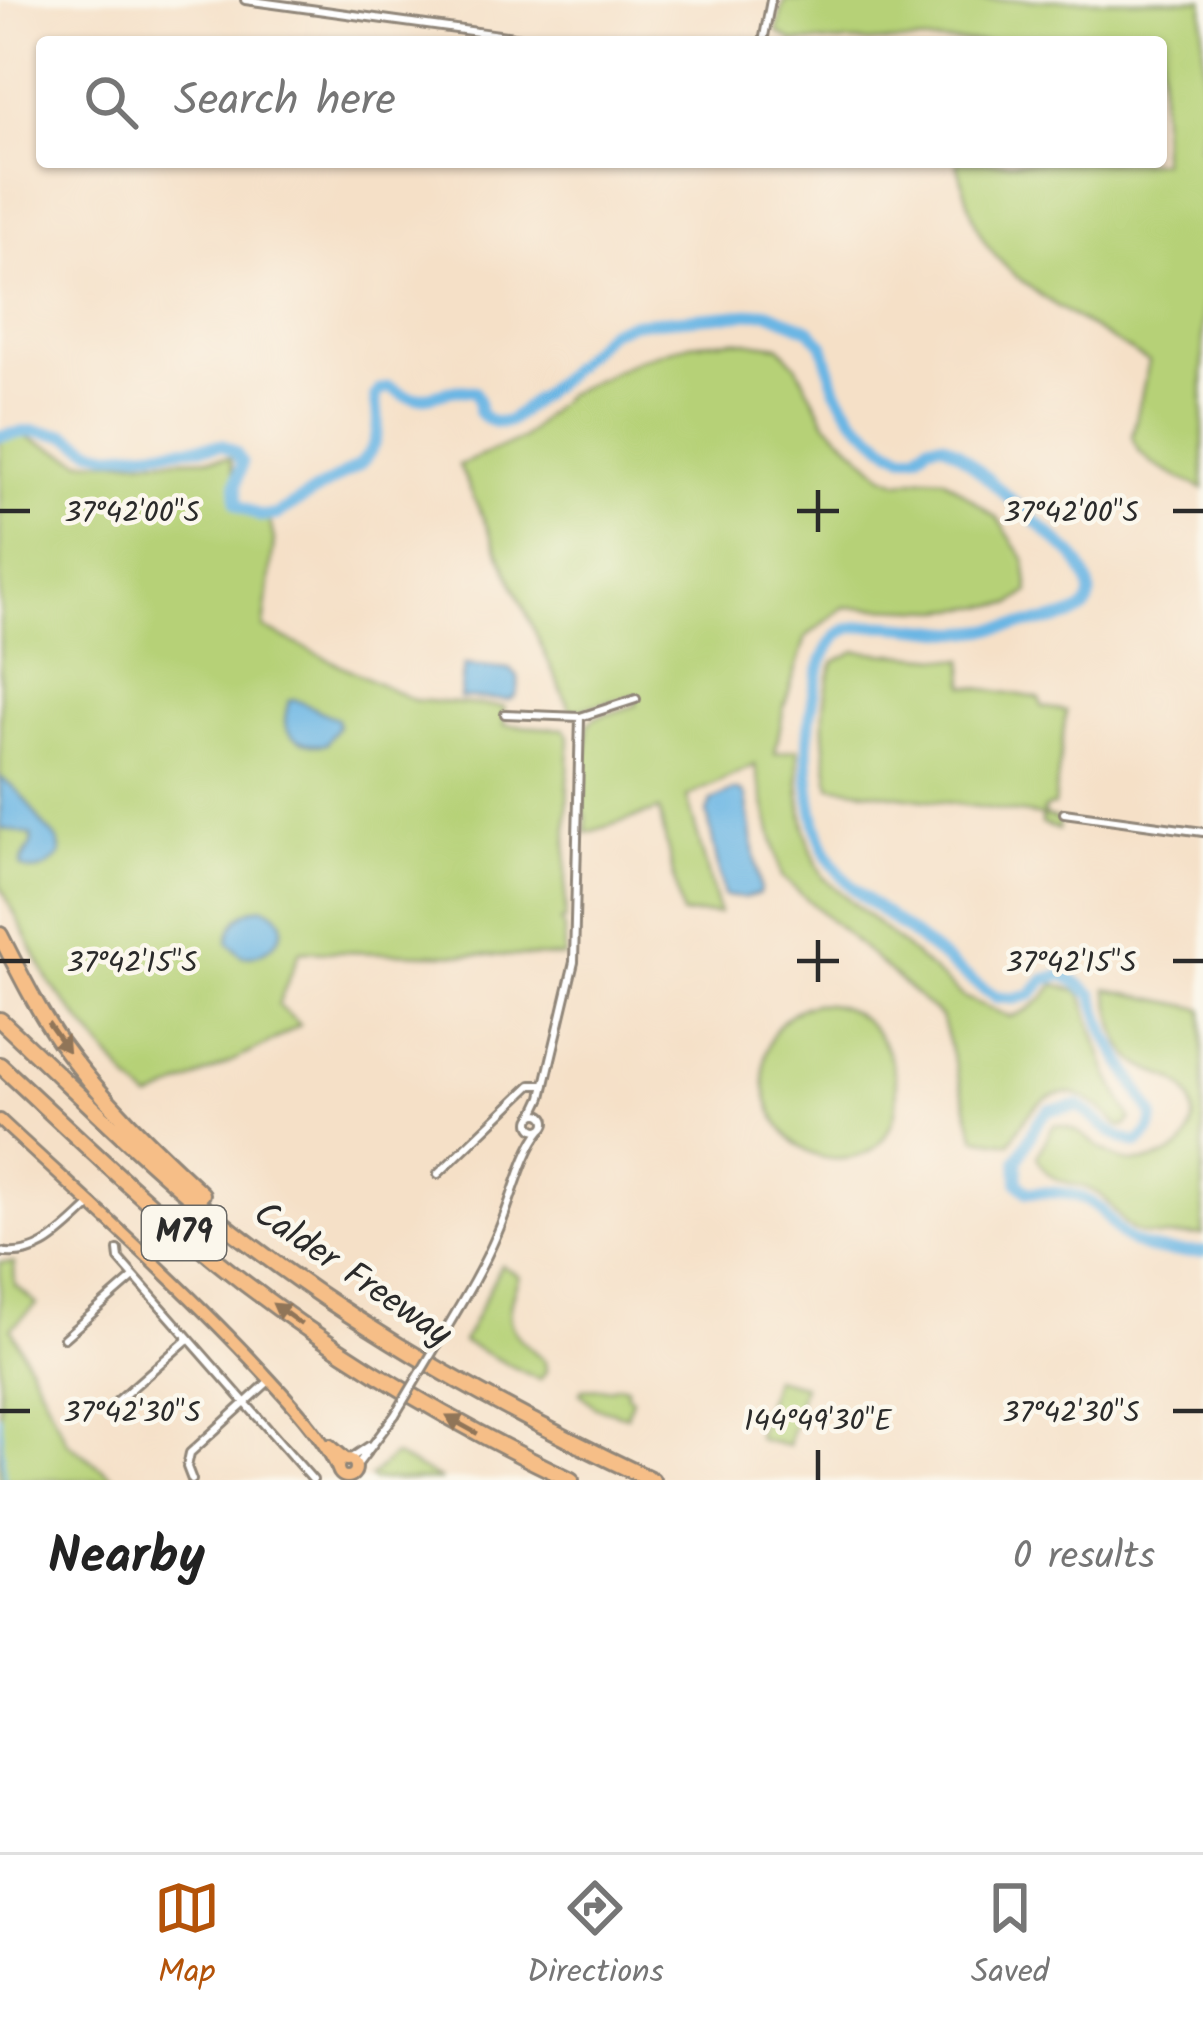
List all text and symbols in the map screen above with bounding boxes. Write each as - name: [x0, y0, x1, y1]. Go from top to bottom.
- search box: [36, 36, 1167, 168]
- text: Search here: [174, 66, 396, 138]
- icon: search: [78, 69, 144, 135]
- text: 37°42'00"S: [64, 490, 200, 538]
- text: 37°42'00"S: [1003, 490, 1139, 538]
- text: 37°42'15"S: [67, 940, 197, 988]
- text: 37°42'15"S: [1006, 940, 1136, 988]
- one-way arrow: [46, 1021, 69, 1053]
- street label: Calder Freeway: [241, 1187, 464, 1363]
- road number: M79: [142, 1206, 226, 1260]
- one-way arrow: [271, 1303, 303, 1326]
- text: 37°42'30"S: [63, 1390, 201, 1438]
- text: 37°42'30"S: [1002, 1390, 1140, 1438]
- text: 144°49'30"E: [744, 1398, 893, 1446]
- one-way arrow: [444, 1415, 479, 1436]
- text: Nearby: [48, 1518, 205, 1599]
- text: 0 results: [1013, 1527, 1155, 1589]
- tab: Map: [154, 1875, 220, 2000]
- tab: Directions: [527, 1875, 664, 2000]
- tab: Saved: [971, 1875, 1049, 2000]

